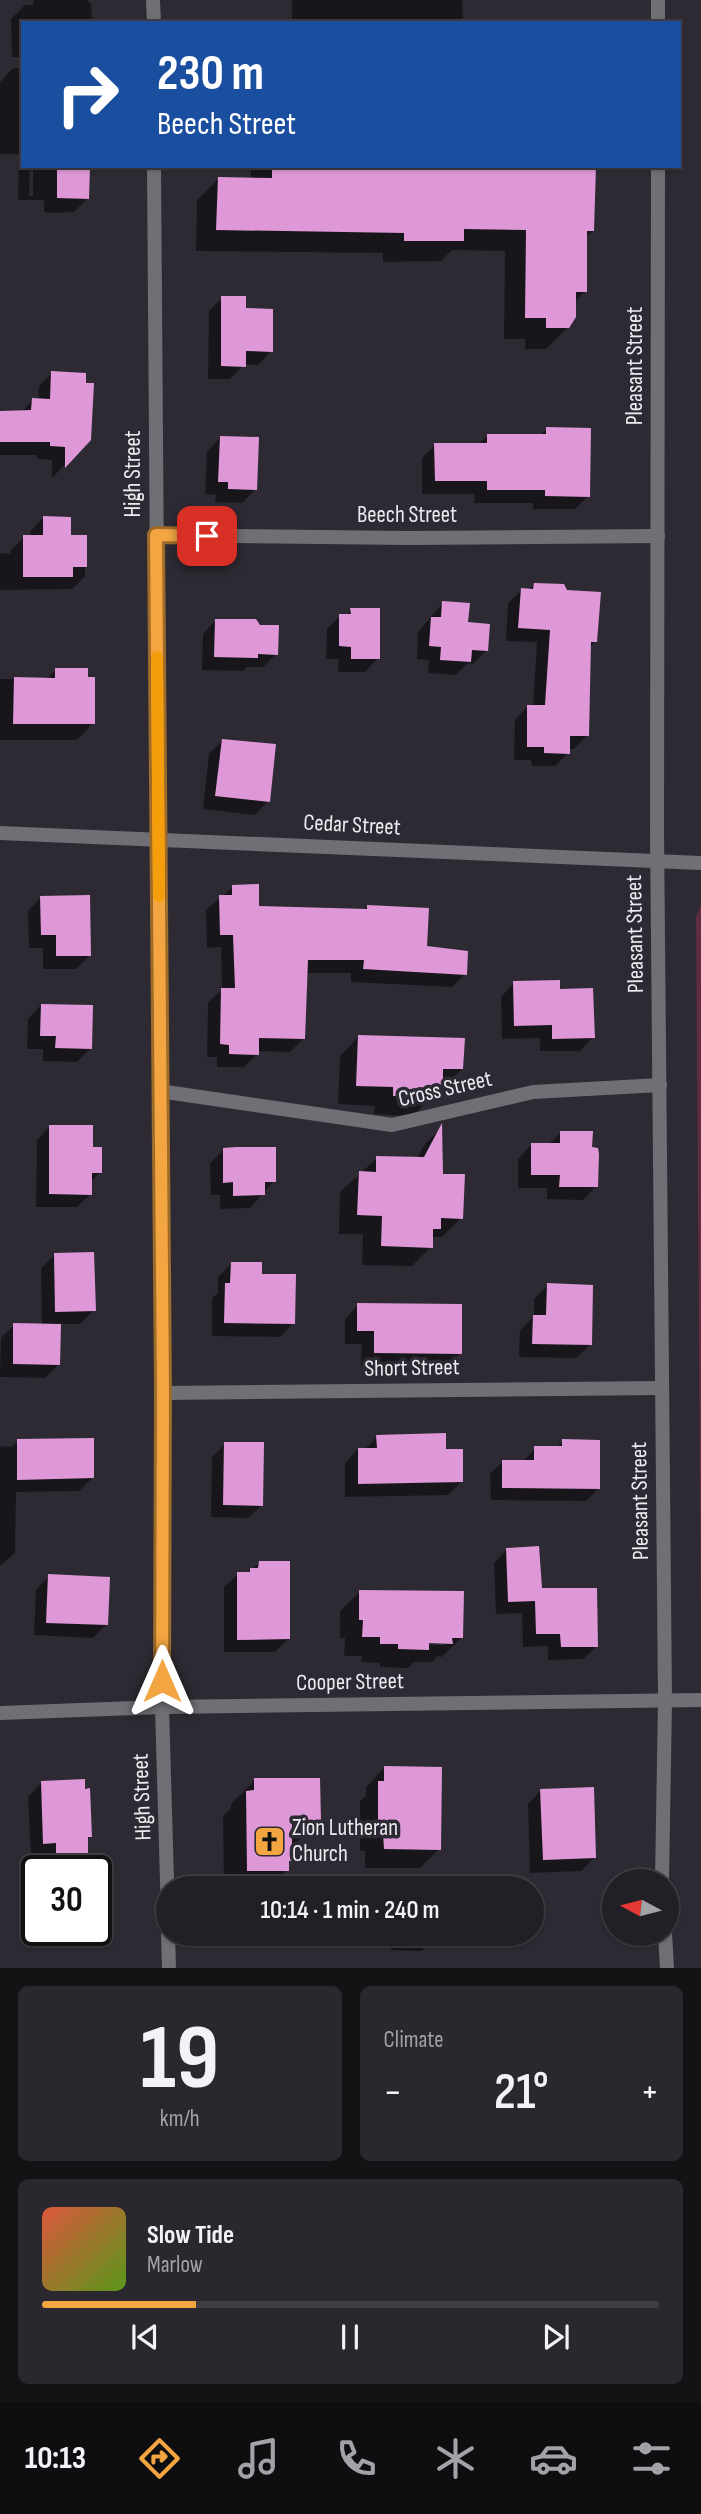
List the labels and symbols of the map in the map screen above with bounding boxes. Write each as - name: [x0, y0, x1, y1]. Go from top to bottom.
- street label: Pleasant Street: [621, 307, 649, 425]
- street label: High Street: [119, 430, 147, 518]
- street label: Beech Street: [357, 501, 457, 529]
- pin: [177, 506, 237, 566]
- street label: Cedar Street: [303, 808, 401, 842]
- street label: Pleasant Street: [620, 875, 650, 993]
- street label: Cross Street: [395, 1065, 495, 1113]
- street label: Short Street: [364, 1353, 460, 1383]
- street label: Pleasant Street: [625, 1442, 655, 1560]
- position arrow: [125, 1644, 199, 1718]
- street label: Cooper Street: [296, 1667, 404, 1697]
- street label: High Street: [126, 1753, 158, 1841]
- place label: Zion Lutheran Church: [292, 1814, 398, 1868]
- church icon: Zion Lutheran Church: [252, 1824, 286, 1858]
- speed limit sign: 30: [21, 1855, 112, 1946]
- north arrow: [602, 1869, 679, 1946]

